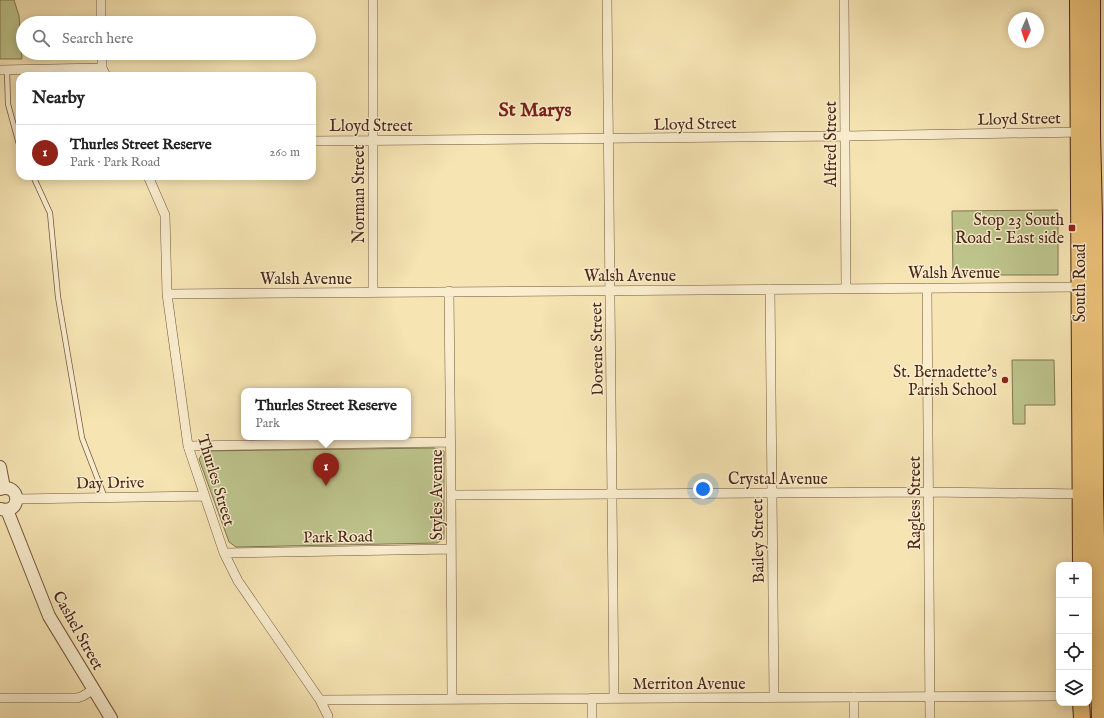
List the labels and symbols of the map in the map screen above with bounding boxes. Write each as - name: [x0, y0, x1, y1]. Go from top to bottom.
- north arrow: [1008, 12, 1044, 48]
- district label: St Marys: [498, 98, 572, 123]
- street label: Alfred Street: [822, 101, 842, 188]
- street label: Lloyd Street: [977, 109, 1061, 131]
- street label: Lloyd Street: [653, 114, 737, 136]
- street label: Lloyd Street: [329, 117, 413, 137]
- street label: Norman Street: [350, 144, 370, 243]
- place label: Stop 23 South Road - East side: [955, 211, 1064, 249]
- marker: Stop 23 South Road - East side: [1067, 223, 1077, 233]
- street label: South Road: [1071, 243, 1091, 322]
- street label: Walsh Avenue: [908, 264, 1000, 284]
- street label: Walsh Avenue: [584, 267, 676, 287]
- street label: Walsh Avenue: [260, 270, 352, 290]
- street label: Dorene Street: [587, 301, 609, 396]
- place label: St. Bernadette's Parish School: [893, 363, 998, 401]
- marker: St. Bernadette's Parish School: [1000, 375, 1010, 385]
- street label: Thurles Street: [192, 432, 239, 529]
- street label: Styles Avenue: [428, 449, 448, 541]
- pin: 1: [313, 453, 339, 486]
- street label: Ragless Street: [906, 456, 926, 550]
- street label: Crystal Avenue: [728, 470, 828, 490]
- street label: Day Drive: [76, 473, 144, 495]
- your location: [693, 479, 713, 499]
- street label: Bailey Street: [748, 498, 770, 583]
- street label: Park Road: [303, 527, 374, 549]
- street label: Cashel Street: [47, 588, 107, 674]
- street label: Merriton Avenue: [632, 675, 746, 695]

